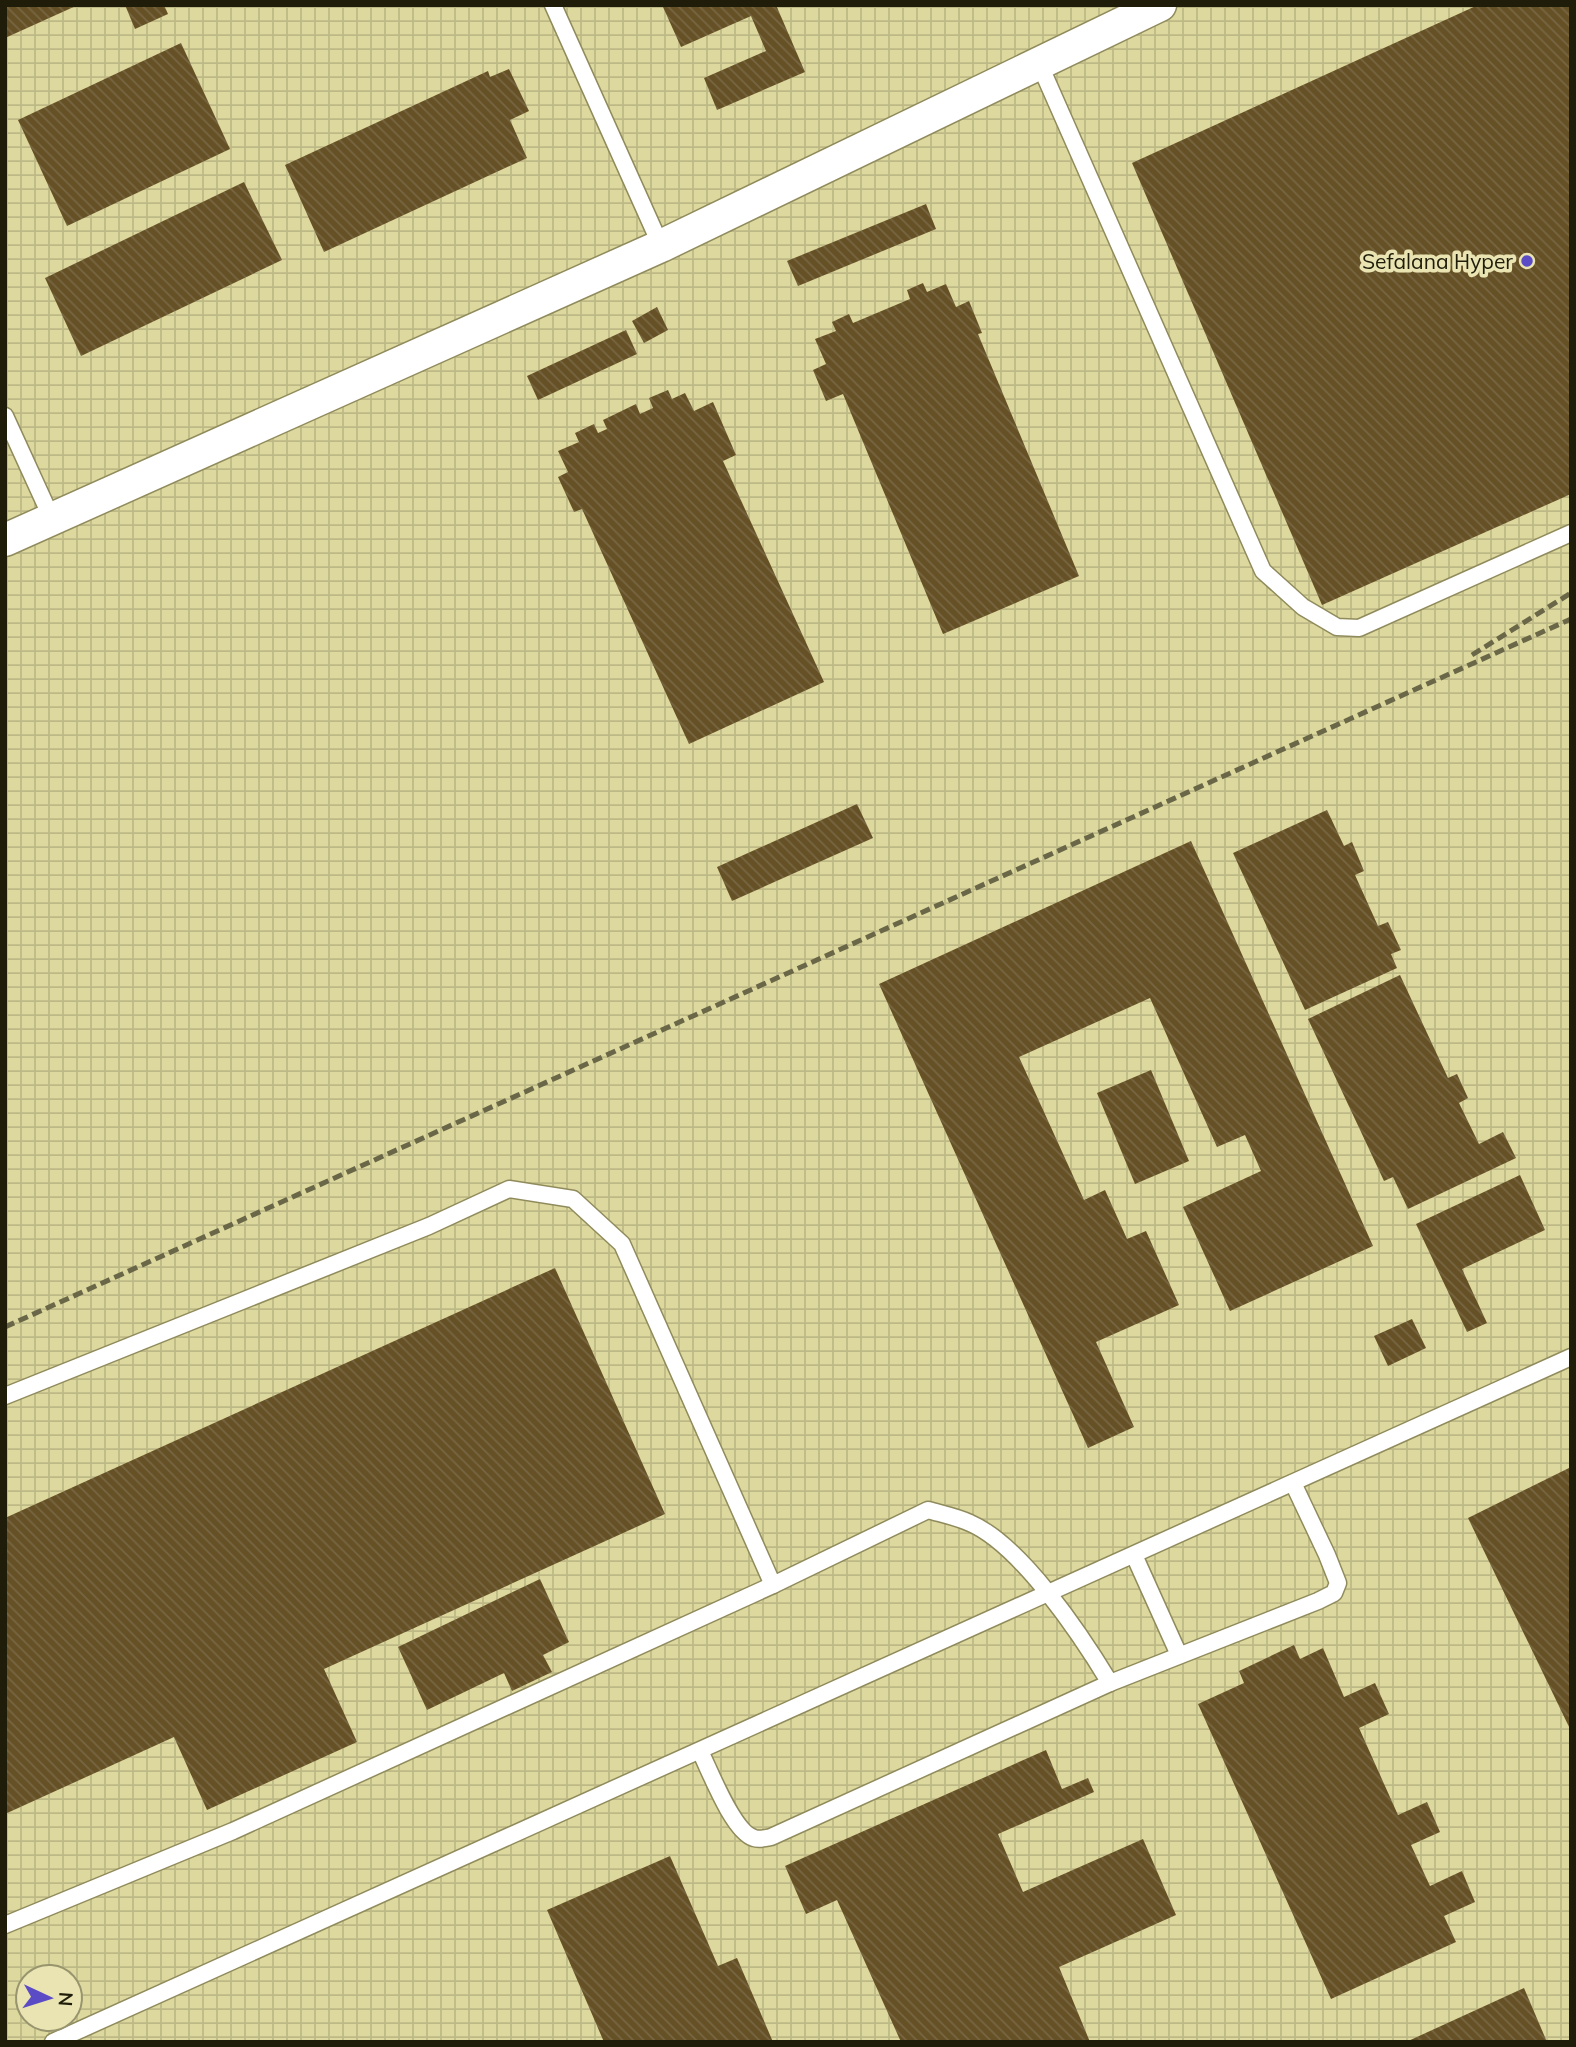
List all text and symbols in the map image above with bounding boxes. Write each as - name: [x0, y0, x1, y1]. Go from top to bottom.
- place label: Sefalana Hyper: [1362, 248, 1513, 274]
- marker: Sefalana Hyper: [1519, 253, 1535, 269]
- north arrow: [14, 1963, 84, 2033]
- text: N: [53, 1991, 78, 2007]

